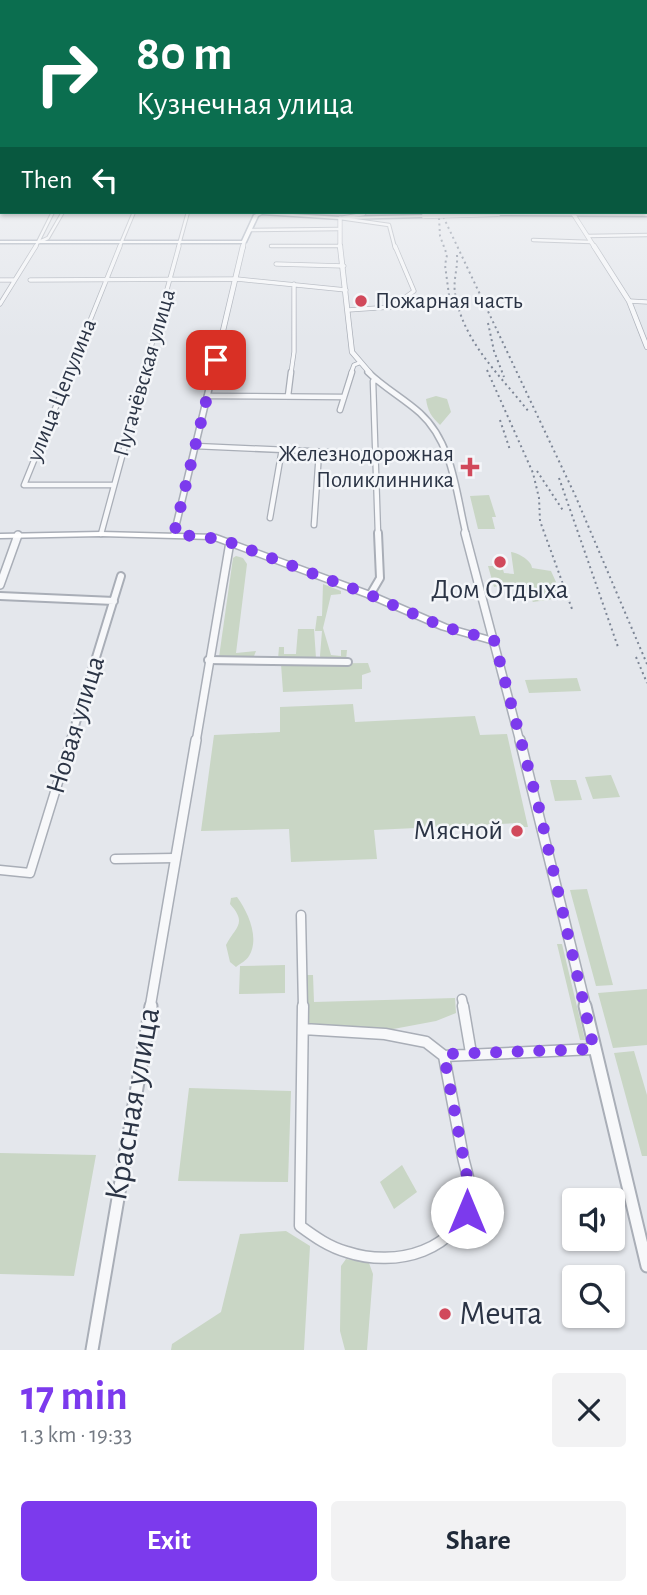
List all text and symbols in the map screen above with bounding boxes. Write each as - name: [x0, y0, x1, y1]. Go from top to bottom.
- icon: right: [21, 28, 112, 119]
- text: 80 m: [136, 30, 233, 79]
- text: Кузнечная улица: [136, 88, 354, 120]
- icon: left: [86, 161, 124, 199]
- text: Then: [21, 167, 72, 193]
- street label: Пугачёвская улица: [110, 287, 180, 459]
- place label: Пожарная часть: [375, 290, 523, 313]
- marker: Пожарная часть: [353, 293, 369, 309]
- street label: улица Цепулина: [23, 315, 101, 465]
- pin: [186, 330, 246, 390]
- icon: arrive: [197, 341, 235, 379]
- place label: Железнодорожная Поликлинника: [278, 443, 454, 492]
- marker: Железнодорожная Поликлинника: [460, 457, 480, 477]
- marker: Дом Отдыха: [492, 554, 508, 570]
- place label: Дом Отдыха: [431, 576, 569, 604]
- street label: Новая улица: [42, 653, 110, 797]
- place label: Мясной: [413, 817, 503, 845]
- marker: Мясной: [509, 823, 525, 839]
- street label: Красная улица: [100, 1005, 166, 1203]
- position arrow: [430, 1175, 504, 1249]
- map controls: [562, 1188, 625, 1328]
- button: sound: [562, 1188, 625, 1251]
- button: search: [562, 1265, 625, 1328]
- place label: Мечта: [459, 1298, 542, 1331]
- marker: Мечта: [437, 1306, 453, 1322]
- button: close: [552, 1373, 626, 1447]
- text: 17 min: [21, 1375, 128, 1417]
- text: 1.3 km · 19:33: [21, 1424, 132, 1447]
- button: Exit: [21, 1501, 317, 1581]
- button: Share: [331, 1501, 626, 1581]

